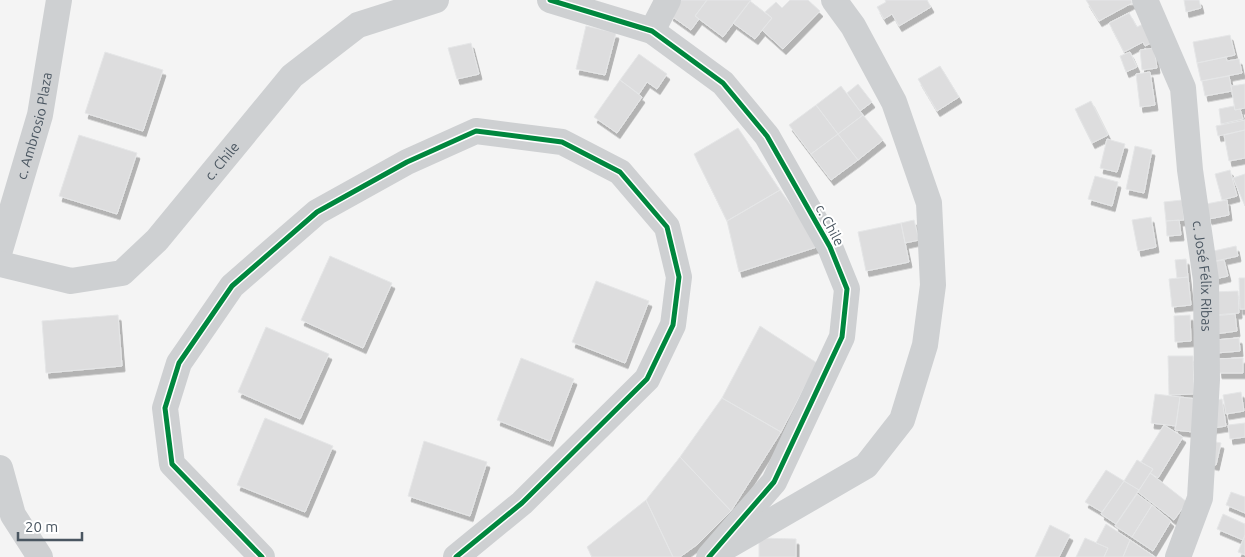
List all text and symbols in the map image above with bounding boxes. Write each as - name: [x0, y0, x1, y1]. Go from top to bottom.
- street label: c. Ambrosio Plaza: [13, 71, 55, 181]
- street label: c. Chile: [202, 139, 242, 183]
- street label: c. Chile: [812, 202, 848, 248]
- street label: c. José Félix Ribas: [1189, 219, 1215, 332]
- scale bar: [18, 510, 81, 542]
- text: 20 m: [25, 518, 58, 535]

